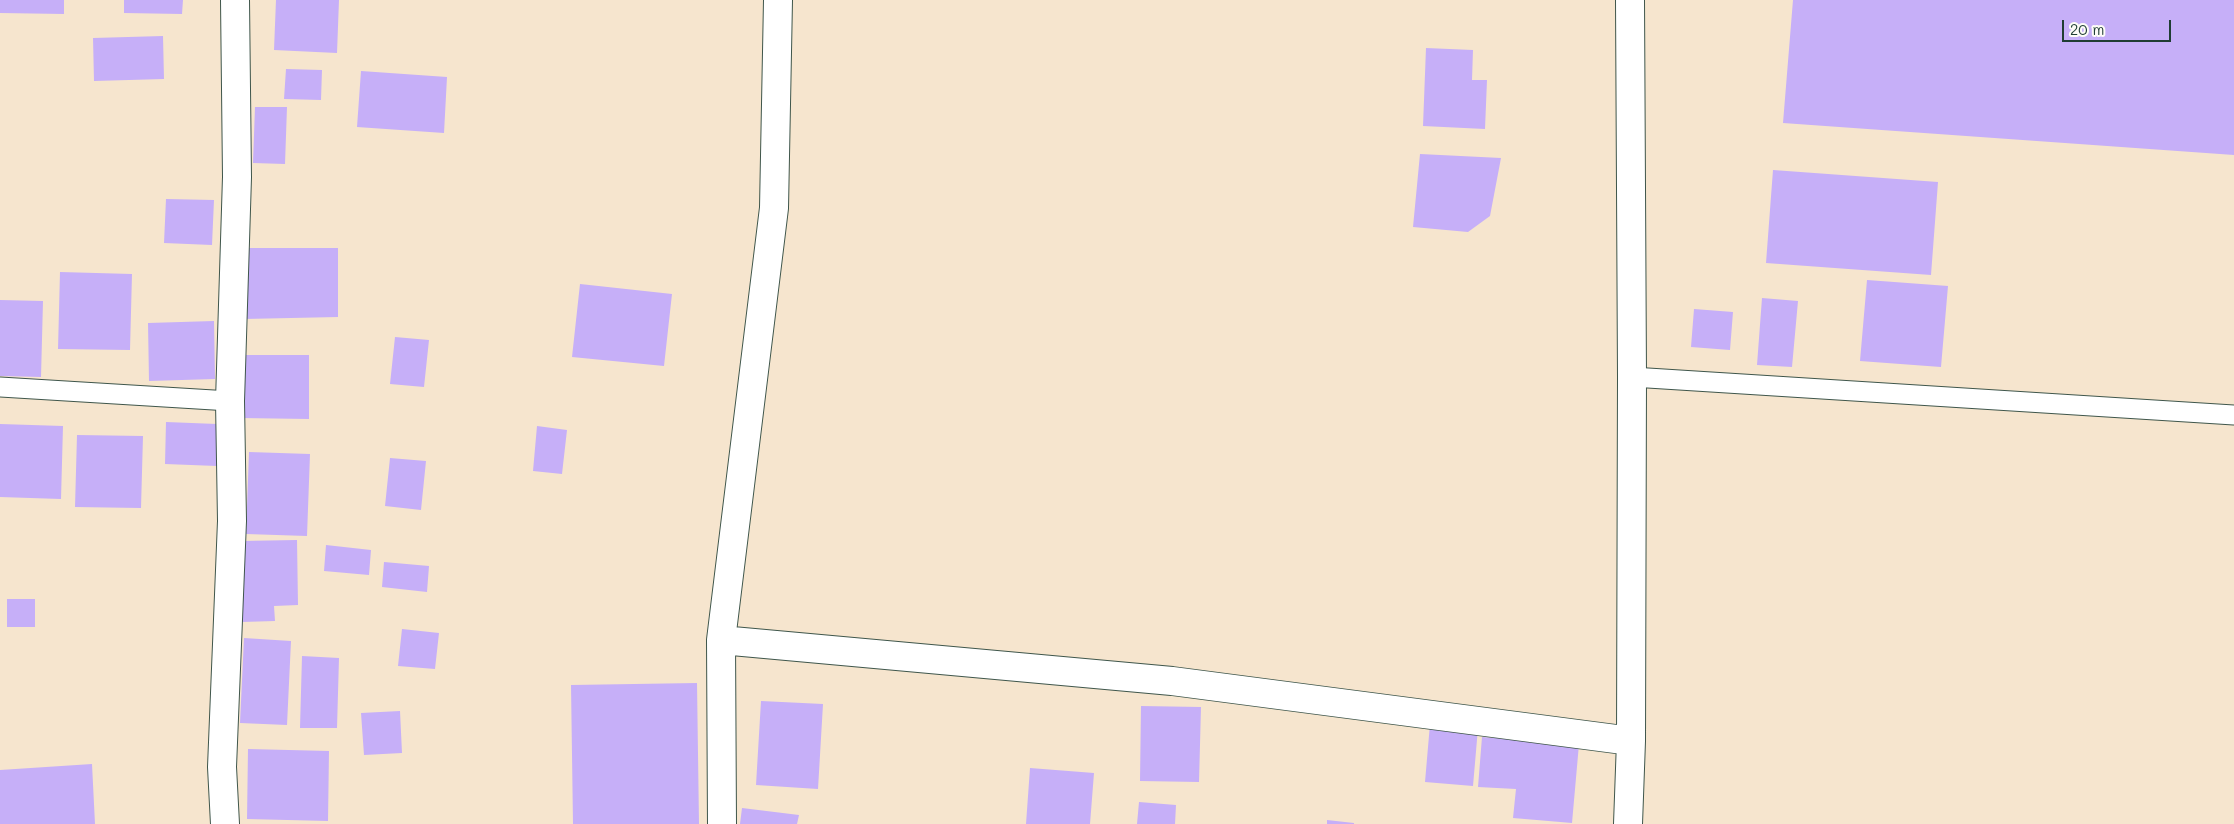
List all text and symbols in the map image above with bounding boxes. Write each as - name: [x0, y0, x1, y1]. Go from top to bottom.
- scale bar: [2064, 10, 2173, 42]
- text: 20 m: [2070, 19, 2104, 39]

